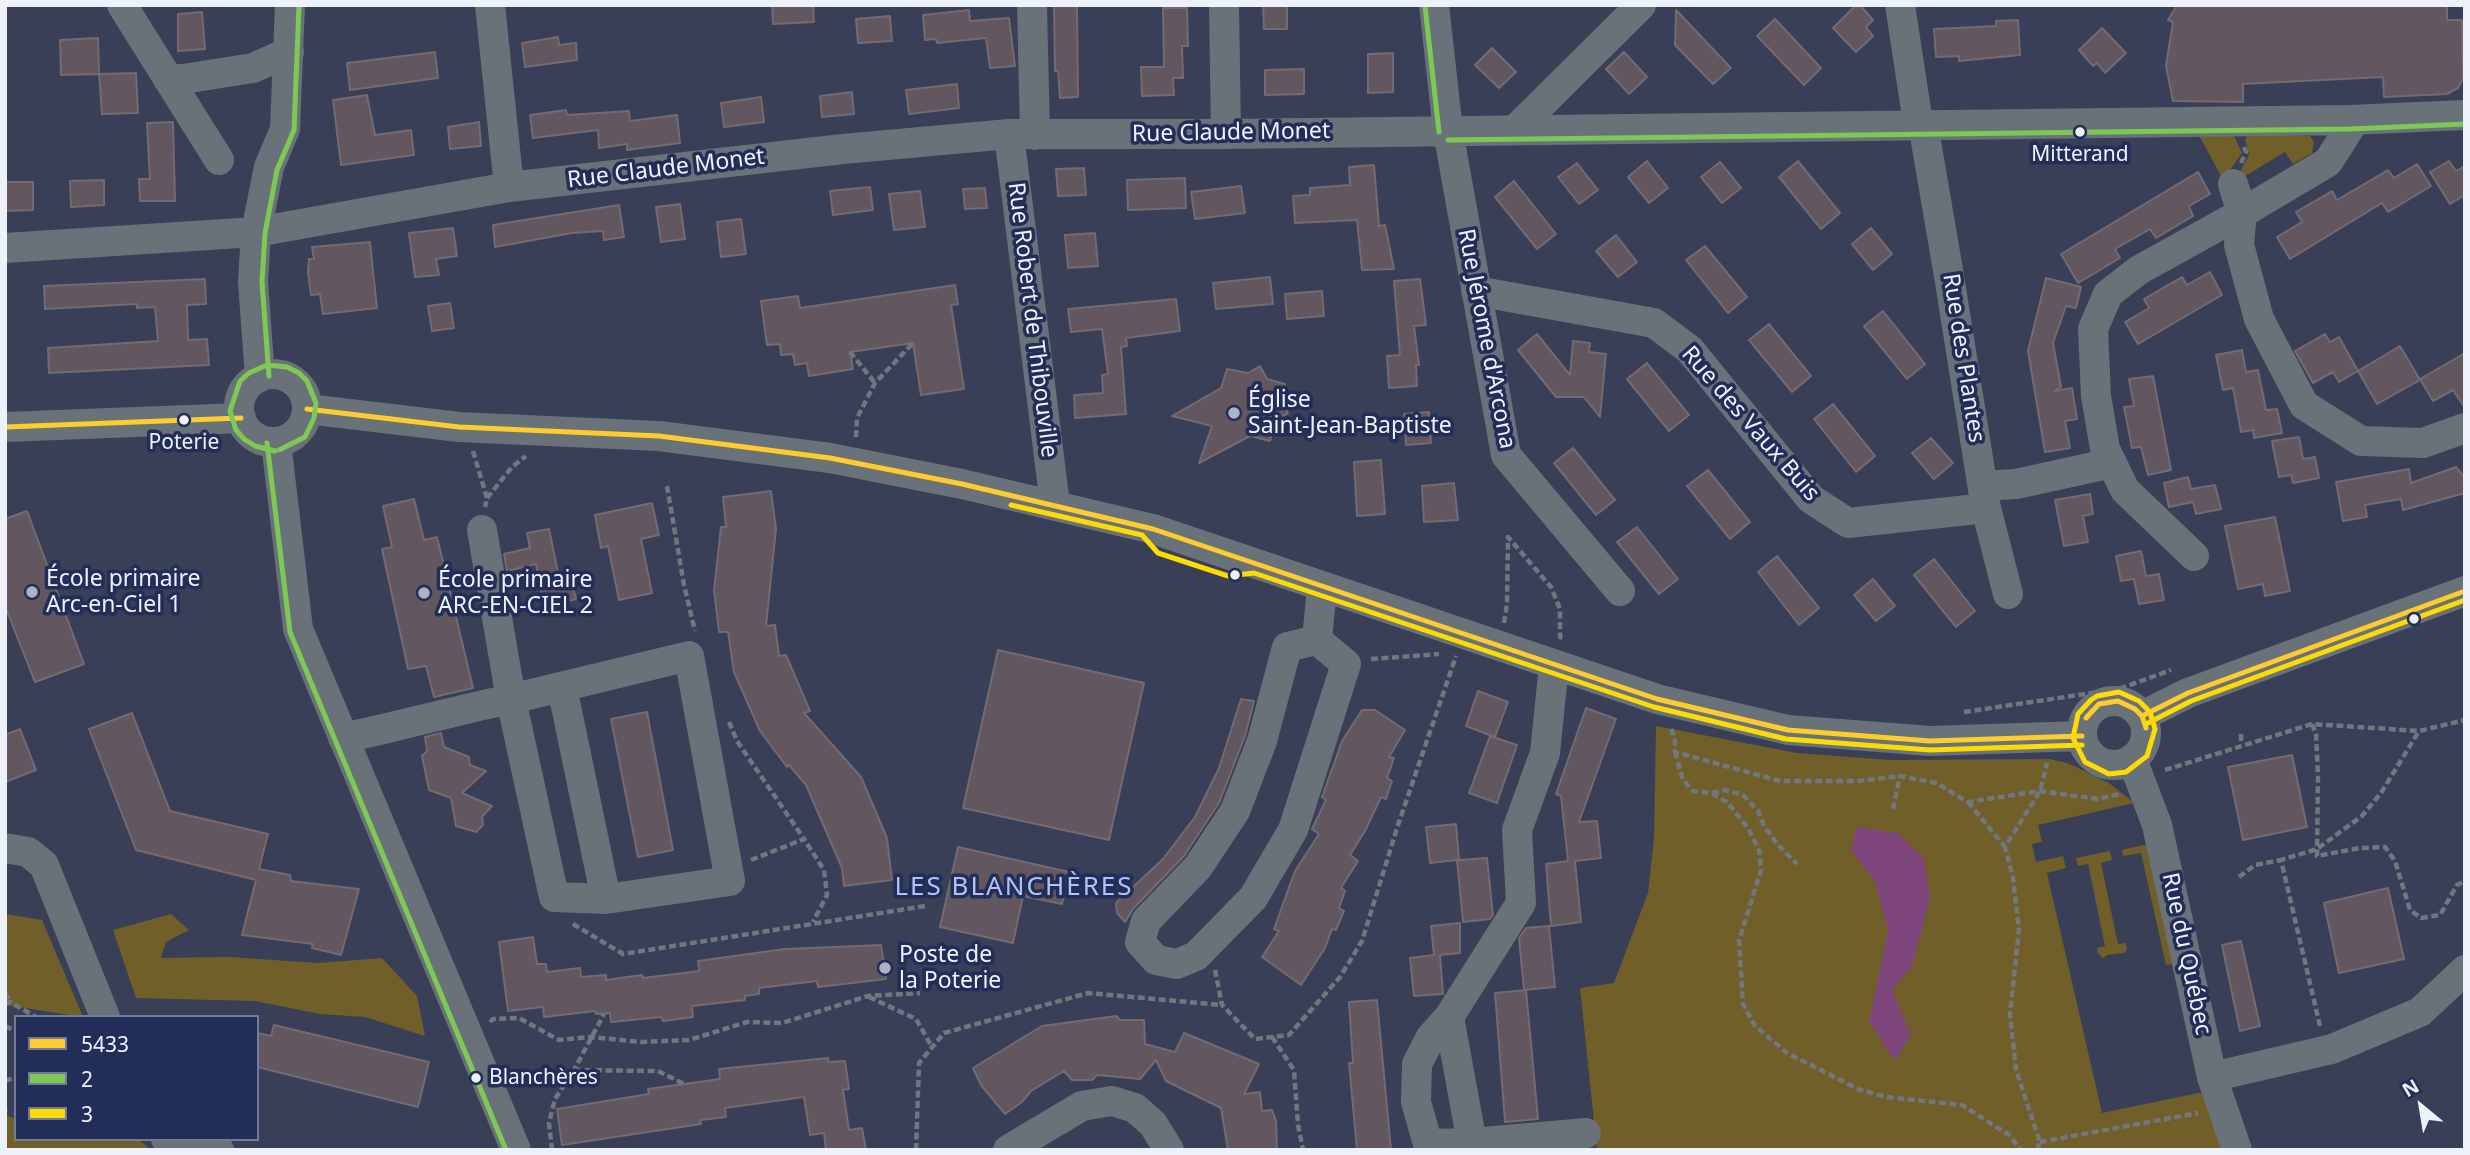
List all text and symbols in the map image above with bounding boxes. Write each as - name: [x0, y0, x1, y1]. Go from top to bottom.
- street label: Rue Claude Monet: [1132, 117, 1330, 149]
- marker: Mitterand: [2073, 125, 2087, 139]
- place label: Mitterand: [2031, 142, 2129, 168]
- street label: Rue Claude Monet: [566, 143, 766, 195]
- street label: Rue Robert de Thibouville: [1001, 181, 1063, 459]
- street label: Rue Jérome d'Arcona: [1451, 227, 1521, 451]
- street label: Rue des Plantes: [1936, 271, 1990, 445]
- street label: Rue des Vaux Buis: [1675, 341, 1825, 507]
- place label: Église Saint-Jean-Baptiste: [1248, 386, 1452, 440]
- marker: Église Saint-Jean-Baptiste: [1226, 405, 1242, 421]
- marker: Poterie: [177, 413, 191, 427]
- place label: Poterie: [149, 430, 219, 456]
- place label: École primaire Arc-en-Ciel 1: [46, 565, 201, 619]
- place label: École primaire ARC-EN-CIEL 2: [438, 566, 593, 620]
- unlabelled marker: [1228, 568, 1242, 582]
- marker: École primaire Arc-en-Ciel 1: [24, 584, 40, 600]
- marker: École primaire ARC-EN-CIEL 2: [416, 585, 432, 601]
- unlabelled marker: [2407, 612, 2421, 626]
- street label: Rue du Québec: [2155, 870, 2217, 1038]
- district label: LES BLANCHÈRES: [896, 872, 1132, 904]
- place label: Poste de la Poterie: [899, 941, 1001, 995]
- marker: Poste de la Poterie: [877, 960, 893, 976]
- legend: [14, 1015, 259, 1141]
- text: 5433: [81, 1030, 129, 1058]
- text: 2: [81, 1065, 93, 1093]
- place label: Blanchères: [489, 1065, 598, 1091]
- marker: Blanchères: [469, 1071, 483, 1085]
- north arrow: [2386, 1071, 2456, 1141]
- text: N: [2397, 1073, 2424, 1103]
- text: 3: [81, 1100, 93, 1128]

